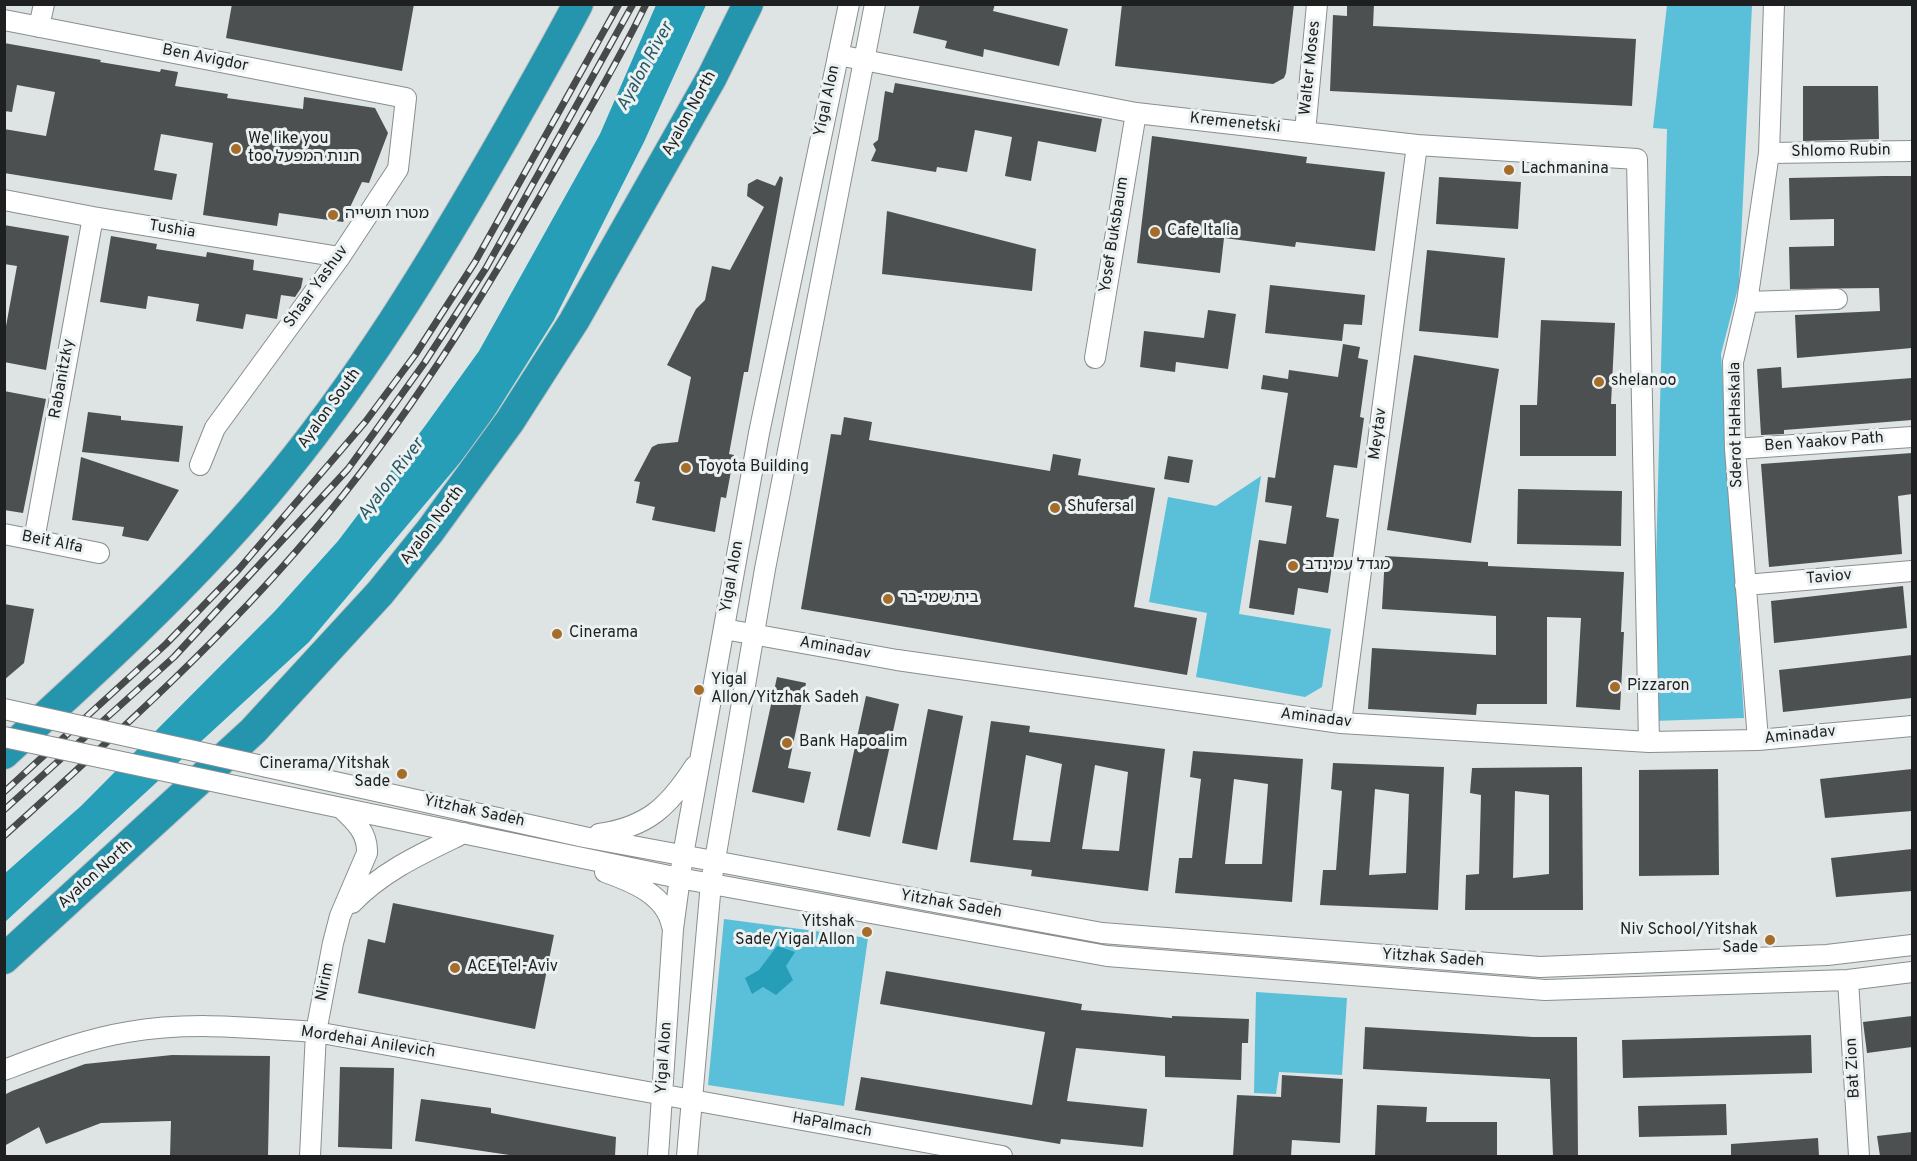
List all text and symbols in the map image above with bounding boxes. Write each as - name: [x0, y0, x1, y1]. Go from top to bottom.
- water label: Ayalon River: [613, 19, 679, 115]
- street label: Walter Moses: [1296, 20, 1326, 116]
- street label: Ben Avigdor: [160, 41, 250, 77]
- street label: Yigal Alon: [811, 63, 845, 139]
- street label: Ayalon North: [659, 68, 721, 160]
- street label: Kremenetski: [1189, 110, 1281, 138]
- place label: We like you too חנות המפעל: [248, 130, 360, 168]
- marker: We like you too חנות המפעל: [229, 142, 243, 156]
- street label: Shlomo Rubin: [1791, 142, 1891, 162]
- place label: Lachmanina: [1521, 160, 1609, 180]
- marker: Lachmanina: [1502, 163, 1516, 177]
- street label: Yosef Buksbaum: [1096, 175, 1134, 295]
- place label: מטרו תושייה: [345, 205, 429, 225]
- marker: מטרו תושייה: [326, 208, 340, 222]
- street label: Tushia: [147, 217, 197, 243]
- place label: Cafe Italia: [1167, 222, 1239, 242]
- marker: Cafe Italia: [1148, 225, 1162, 239]
- street label: Shaar Yashuv: [281, 242, 353, 332]
- street label: Rabanitzky: [47, 338, 79, 420]
- street label: Sderot HaHaskala: [1726, 362, 1748, 488]
- street label: Ayalon South: [294, 365, 366, 453]
- place label: shelanoo: [1611, 372, 1677, 392]
- marker: shelanoo: [1592, 375, 1606, 389]
- street label: Meytav: [1366, 407, 1392, 461]
- street label: Ben Yaakov Path: [1764, 429, 1884, 457]
- water label: Ayalon River: [354, 435, 430, 525]
- place label: Toyota Building: [698, 458, 809, 478]
- marker: Toyota Building: [679, 461, 693, 475]
- street label: Ayalon North: [397, 483, 469, 569]
- place label: Shufersal: [1067, 498, 1134, 518]
- marker: Shufersal: [1048, 501, 1062, 515]
- street label: Beit Alfa: [20, 528, 84, 558]
- street label: Yigal Alon: [717, 540, 749, 614]
- place label: מגדל עמינדב: [1305, 556, 1390, 576]
- marker: מגדל עמינדב: [1286, 559, 1300, 573]
- street label: Taviov: [1805, 566, 1853, 590]
- place label: בית שמי-בר: [900, 589, 979, 609]
- marker: בית שמי-בר: [881, 592, 895, 606]
- place label: Cinerama: [569, 624, 638, 644]
- marker: Cinerama: [550, 627, 564, 641]
- street label: Aminadav: [798, 633, 872, 665]
- place label: Yigal Allon/Yitzhak Sadeh: [711, 671, 859, 709]
- place label: Pizzaron: [1627, 677, 1690, 697]
- marker: Pizzaron: [1608, 680, 1622, 694]
- marker: Yigal Allon/Yitzhak Sadeh: [692, 683, 706, 697]
- street label: Aminadav: [1279, 705, 1353, 733]
- street label: Aminadav: [1763, 723, 1837, 749]
- place label: Bank Hapoalim: [799, 733, 908, 753]
- marker: Bank Hapoalim: [780, 736, 794, 750]
- place label: Cinerama/Yitshak Sade: [259, 755, 390, 793]
- marker: Cinerama/Yitshak Sade: [395, 767, 409, 781]
- street label: Yitzhak Sadeh: [422, 792, 526, 832]
- street label: Ayalon North: [55, 836, 137, 914]
- street label: Yitzhak Sadeh: [899, 887, 1003, 923]
- place label: Yitshak Sade/Yigal Allon: [735, 913, 855, 951]
- place label: Niv School/Yitshak Sade: [1620, 921, 1758, 959]
- marker: Yitshak Sade/Yigal Allon: [860, 925, 874, 939]
- marker: Niv School/Yitshak Sade: [1763, 933, 1777, 947]
- street label: Yitzhak Sadeh: [1381, 946, 1485, 972]
- place label: ACE Tel-Aviv: [467, 958, 558, 978]
- street label: Nirim: [313, 961, 339, 1003]
- marker: ACE Tel-Aviv: [448, 961, 462, 975]
- street label: Yigal Alon: [653, 1021, 677, 1095]
- street label: Mordehai Anilevich: [299, 1023, 437, 1063]
- street label: Bat Zion: [1843, 1037, 1865, 1099]
- street label: HaPalmach: [791, 1110, 873, 1142]

